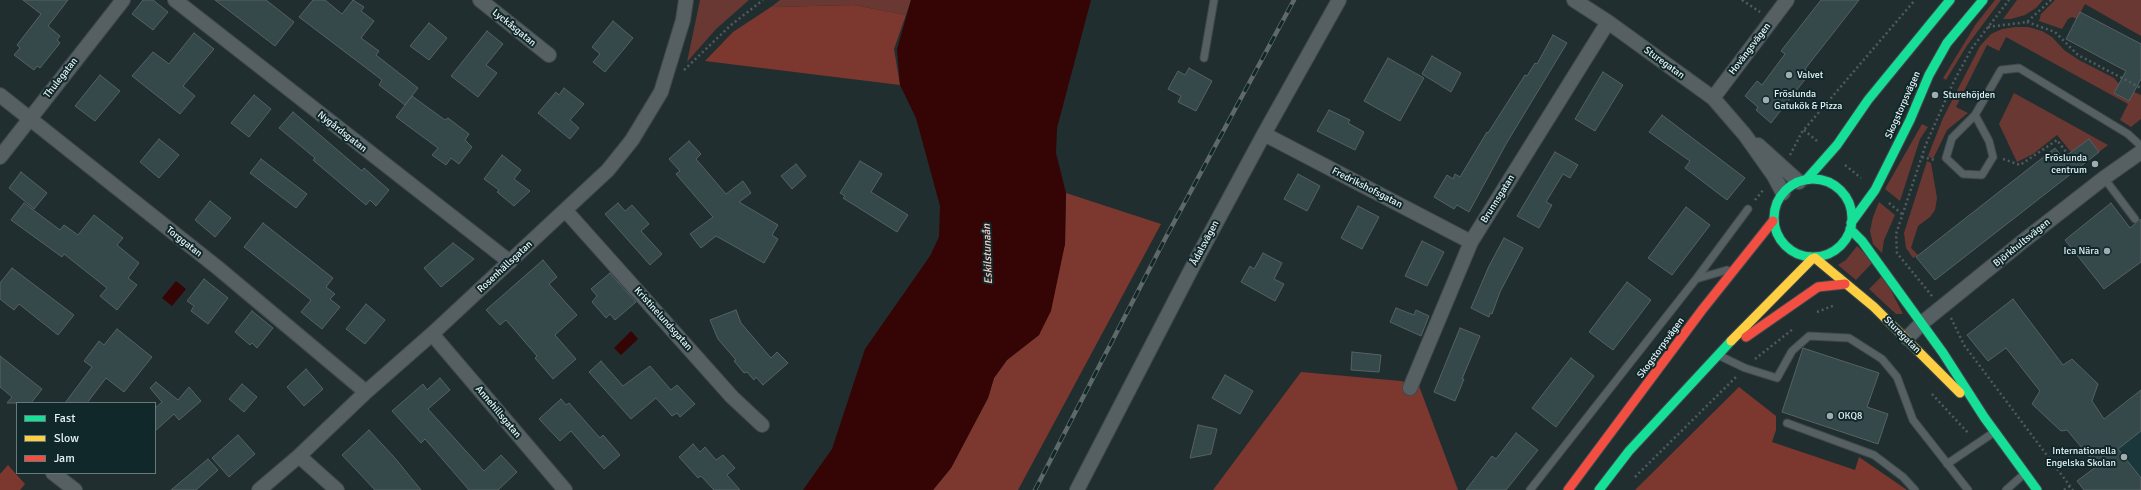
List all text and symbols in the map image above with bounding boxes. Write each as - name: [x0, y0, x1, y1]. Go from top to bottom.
- street label: Lyckåsgatan: [490, 7, 538, 49]
- street label: Hovängsvägen: [1727, 21, 1773, 77]
- street label: Sturegatan: [1641, 44, 1687, 82]
- street label: Thulegatan: [42, 55, 80, 101]
- place label: Valvet: [1797, 69, 1823, 81]
- street label: Skogstorpsvägen: [1883, 69, 1923, 141]
- marker: Valvet: [1784, 70, 1794, 80]
- place label: Fröslunda Gatukök & Pizza: [1774, 88, 1842, 112]
- place label: Sturehöjden: [1943, 89, 1995, 101]
- marker: Sturehöjden: [1930, 90, 1940, 100]
- marker: Fröslunda Gatukök & Pizza: [1761, 95, 1771, 105]
- street label: Nygårdsgatan: [315, 109, 369, 155]
- place label: Fröslunda centrum: [2045, 152, 2087, 176]
- marker: Fröslunda centrum: [2090, 159, 2100, 169]
- street label: Fredrikshofsgatan: [1330, 165, 1404, 211]
- street label: Brunnsgatan: [1478, 173, 1518, 225]
- street label: Björkhultsvägen: [1991, 216, 2053, 270]
- street label: Ådalsvägen: [1188, 219, 1222, 267]
- street label: Torggatan: [164, 224, 204, 260]
- water label: Eskilstunaån: [980, 224, 996, 284]
- street label: Rosenhällsgatan: [475, 238, 535, 296]
- place label: Ica Nära: [2064, 245, 2099, 257]
- marker: Ica Nära: [2102, 246, 2112, 256]
- street label: Kristinelundsgatan: [631, 285, 695, 353]
- street label: Sturegatan: [1881, 314, 1923, 356]
- street label: Skogstorpsvägen: [1635, 315, 1687, 381]
- street label: Annehillsgatan: [473, 383, 523, 441]
- legend: [16, 402, 156, 474]
- place label: OKQ8: [1838, 410, 1862, 422]
- text: Fast: [54, 411, 75, 426]
- marker: OKQ8: [1825, 411, 1835, 421]
- text: Slow: [54, 431, 79, 446]
- place label: Internationella Engelska Skolan: [2046, 445, 2116, 468]
- text: Jam: [54, 451, 75, 466]
- marker: Internationella Engelska Skolan: [2119, 452, 2129, 462]

